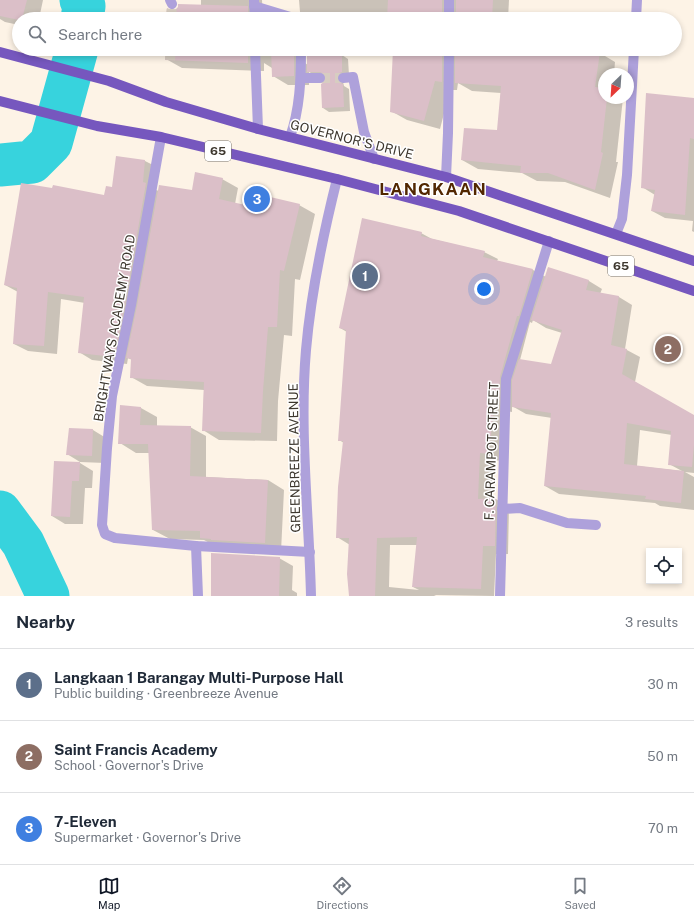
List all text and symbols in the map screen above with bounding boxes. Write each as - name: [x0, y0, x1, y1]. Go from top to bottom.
- search box: [12, 12, 682, 56]
- icon: search: [26, 23, 48, 45]
- text: Search here: [58, 26, 142, 43]
- north arrow: [598, 68, 634, 104]
- street label: GOVERNOR'S DRIVE: [289, 117, 415, 162]
- road number: 65: [205, 141, 231, 161]
- district label: LANGKAAN: [379, 179, 487, 199]
- pin: 3: [244, 184, 270, 214]
- street label: BRIGHTWAYS ACADEMY ROAD: [91, 233, 138, 423]
- road number: 65: [608, 256, 634, 276]
- pin: 1: [352, 261, 378, 291]
- your location: [474, 279, 494, 299]
- pin: 2: [655, 334, 681, 364]
- street label: F. CARAMPOT STREET: [482, 381, 501, 521]
- street label: GREENBREEZE AVENUE: [286, 383, 303, 533]
- map controls: [646, 548, 682, 584]
- button: locate: [646, 548, 682, 584]
- text: Nearby: [16, 612, 75, 632]
- text: 3 results: [625, 615, 678, 630]
- text: Langkaan 1 Barangay Multi-Purpose Hall: [54, 669, 344, 686]
- text: 1: [26, 677, 32, 692]
- text: 30 m: [648, 677, 678, 692]
- text: Public building · Greenbreeze Avenue: [54, 686, 278, 701]
- text: Saint Francis Academy: [54, 741, 218, 758]
- text: 2: [25, 749, 33, 764]
- text: 50 m: [647, 749, 678, 764]
- text: School · Governor's Drive: [54, 758, 204, 773]
- text: 7-Eleven: [54, 813, 117, 830]
- text: 3: [25, 821, 33, 836]
- text: 70 m: [648, 821, 678, 836]
- text: Supermarket · Governor's Drive: [54, 830, 241, 845]
- tab: Map: [98, 875, 120, 911]
- tab: Directions: [317, 875, 368, 911]
- tab: Saved: [564, 875, 596, 911]

